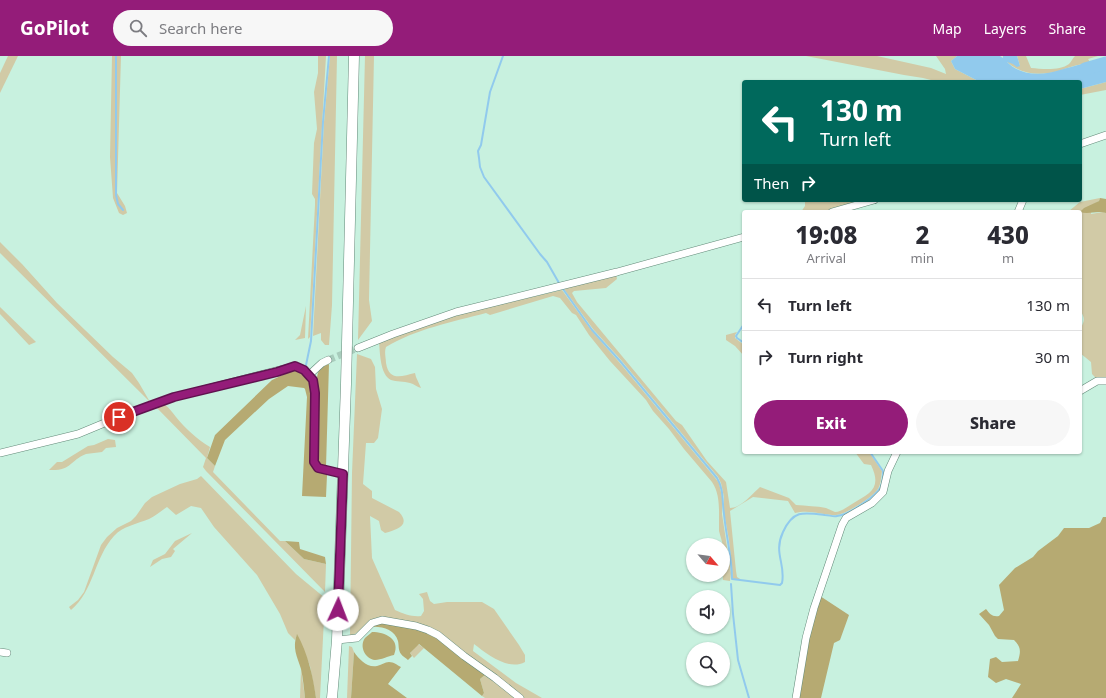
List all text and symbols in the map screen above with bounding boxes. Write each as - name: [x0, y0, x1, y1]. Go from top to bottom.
- search box: [113, 10, 393, 46]
- text: GoPilot: [20, 15, 89, 41]
- icon: search: [127, 17, 149, 39]
- text: Search here: [159, 18, 242, 38]
- text: Map: [933, 19, 962, 38]
- text: Layers: [984, 19, 1026, 38]
- text: Share: [1048, 19, 1086, 38]
- text: 130 m: [820, 91, 903, 129]
- icon: left: [754, 96, 806, 148]
- text: Turn left: [820, 127, 891, 151]
- icon: right: [797, 172, 819, 194]
- text: Then: [754, 173, 789, 193]
- text: 19:08: [795, 218, 857, 251]
- text: 2: [915, 218, 929, 251]
- text: 430: [987, 218, 1029, 251]
- text: Arrival: [806, 249, 846, 267]
- text: min: [911, 249, 934, 267]
- text: m: [1002, 249, 1014, 267]
- icon: left: [754, 294, 776, 316]
- text: Turn left: [788, 295, 852, 315]
- text: 130 m: [1026, 295, 1070, 315]
- icon: right: [754, 346, 776, 368]
- text: Turn right: [788, 347, 863, 367]
- text: 30 m: [1035, 347, 1070, 367]
- pin: [102, 400, 136, 434]
- button: Exit: [754, 400, 908, 446]
- button: Share: [916, 400, 1070, 446]
- icon: arrive: [108, 406, 130, 428]
- north arrow: [686, 538, 730, 582]
- map controls: [686, 538, 730, 686]
- position arrow: [317, 589, 359, 631]
- button: sound: [686, 590, 730, 634]
- button: search: [686, 642, 730, 686]

